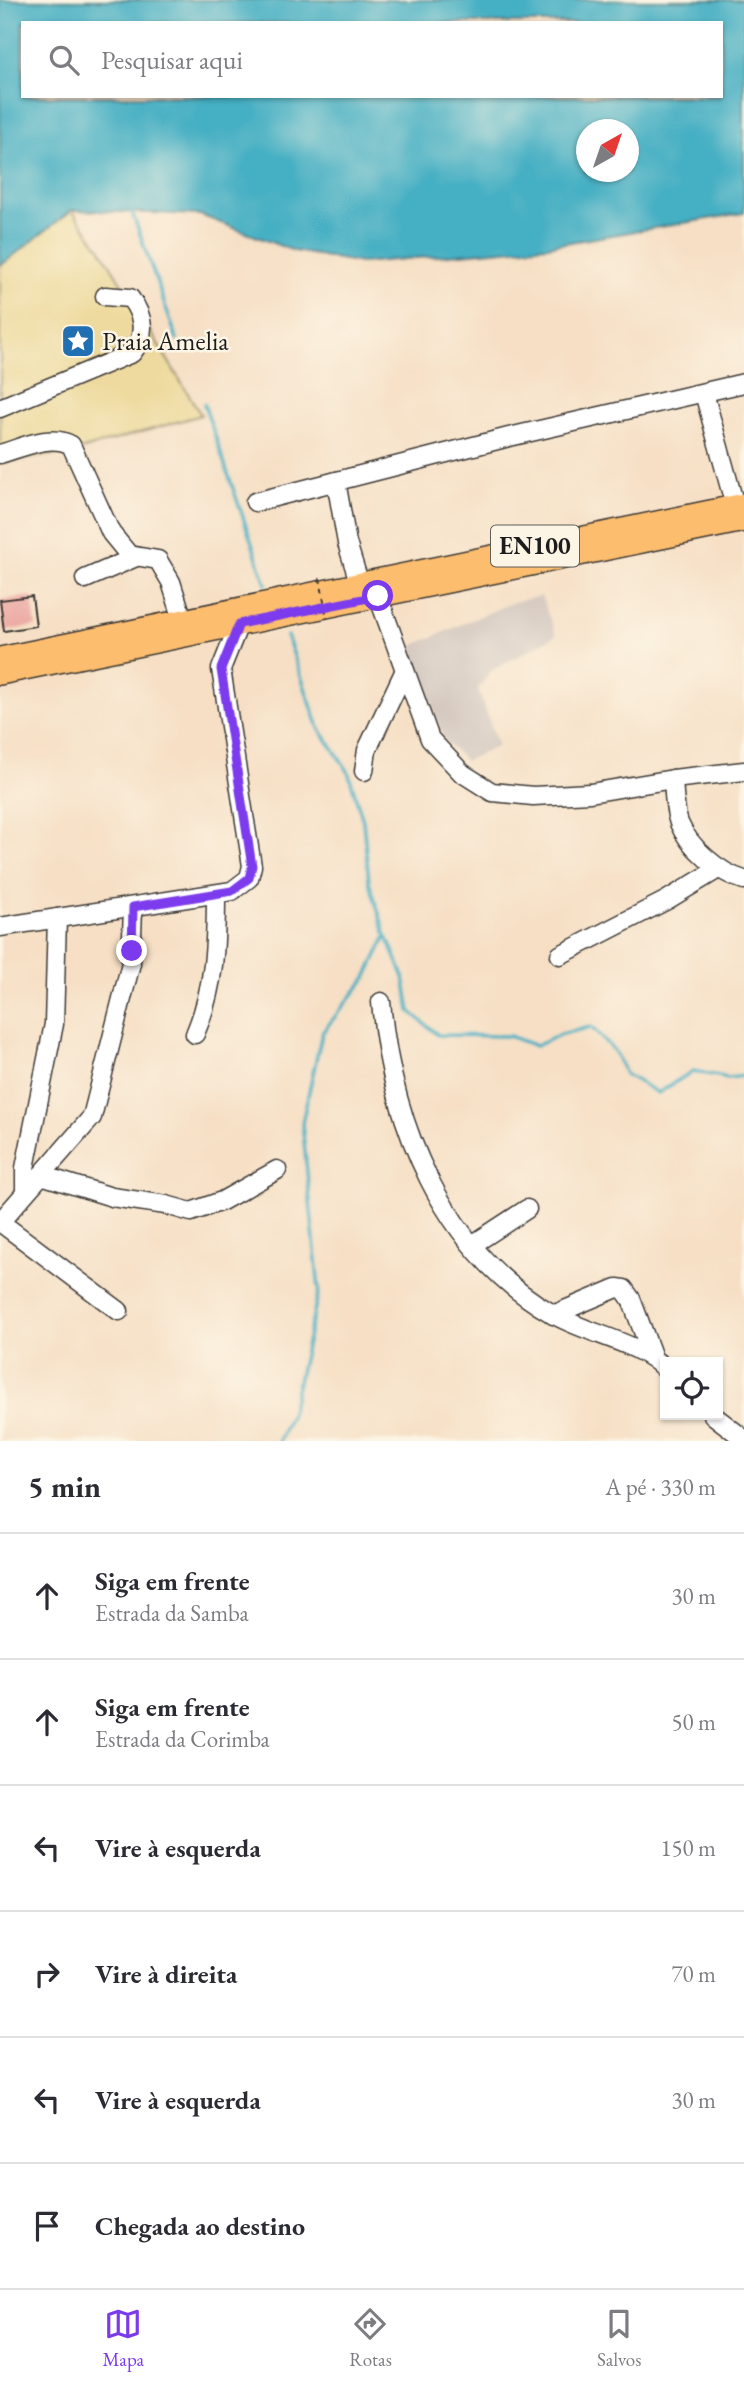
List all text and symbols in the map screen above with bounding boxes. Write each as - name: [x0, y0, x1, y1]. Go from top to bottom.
- search box: [21, 21, 723, 98]
- icon: search: [45, 41, 83, 79]
- text: Pesquisar aqui: [101, 43, 243, 77]
- north arrow: [576, 119, 639, 182]
- place icon: Praia Amelia: [59, 322, 97, 360]
- place label: Praia Amelia: [102, 324, 229, 358]
- road number: EN100: [491, 526, 579, 566]
- route start: [362, 580, 393, 611]
- route end: [116, 935, 147, 966]
- map controls: [660, 1357, 723, 1420]
- button: locate: [660, 1357, 723, 1420]
- text: 5 min: [28, 1467, 101, 1506]
- text: A pé · 330 m: [605, 1472, 716, 1502]
- text: Siga em frente: [95, 1564, 250, 1598]
- icon: ahead: [28, 1577, 66, 1615]
- text: 30 m: [671, 1581, 716, 1611]
- text: Estrada da Samba: [95, 1598, 249, 1628]
- text: Siga em frente: [95, 1690, 250, 1724]
- icon: ahead: [28, 1703, 66, 1741]
- text: 50 m: [671, 1707, 716, 1737]
- text: Estrada da Corimba: [95, 1724, 270, 1754]
- icon: left: [28, 1829, 66, 1867]
- text: Vire à esquerda: [95, 1831, 261, 1865]
- text: 150 m: [660, 1833, 716, 1863]
- icon: right: [28, 1955, 66, 1993]
- text: Vire à direita: [95, 1957, 237, 1991]
- text: 70 m: [671, 1959, 716, 1989]
- icon: left: [28, 2081, 66, 2119]
- text: Vire à esquerda: [95, 2083, 261, 2117]
- text: 30 m: [671, 2085, 716, 2115]
- icon: arrive: [28, 2207, 66, 2245]
- text: Chegada ao destino: [95, 2209, 305, 2243]
- tab: Mapa: [103, 2305, 144, 2372]
- tab: Rotas: [349, 2305, 392, 2372]
- tab: Salvos: [597, 2305, 641, 2372]

